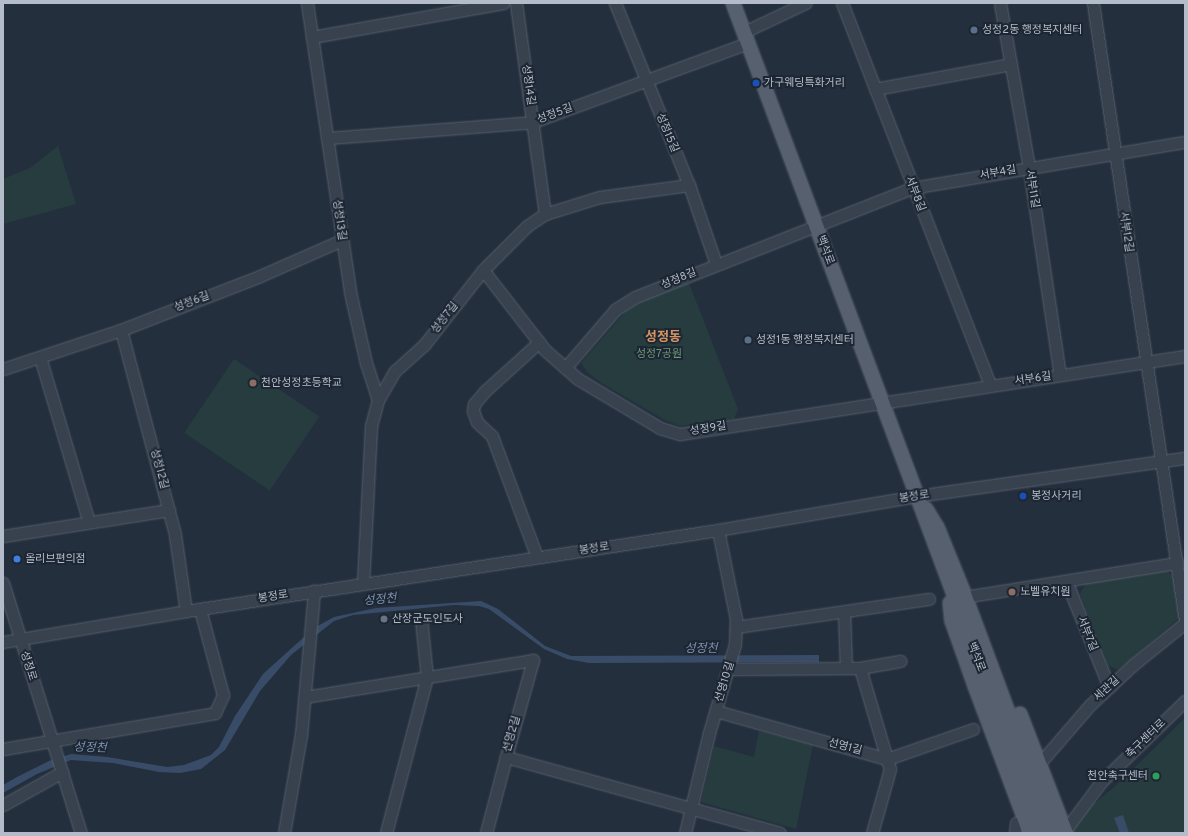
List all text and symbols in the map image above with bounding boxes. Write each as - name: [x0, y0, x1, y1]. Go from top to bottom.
- place label: 성정2동 행정복지센터: [982, 23, 1082, 37]
- marker: 성정2동 행정복지센터: [969, 25, 979, 35]
- street label: 성정14길: [519, 64, 537, 106]
- place label: 가구웨딩특화거리: [764, 76, 845, 90]
- marker: 가구웨딩특화거리: [751, 78, 761, 88]
- street label: 성정5길: [535, 101, 575, 127]
- street label: 성정15길: [653, 111, 681, 155]
- street label: 서부4길: [979, 163, 1017, 183]
- street label: 서부11길: [1022, 169, 1042, 209]
- street label: 서부8길: [902, 174, 928, 214]
- street label: 성정13길: [330, 199, 348, 241]
- street label: 서부12길: [1117, 211, 1135, 253]
- street label: 백석로: [814, 233, 836, 267]
- street label: 성정8길: [659, 266, 699, 292]
- street label: 성정6길: [172, 289, 212, 315]
- street label: 성정7길: [429, 300, 461, 336]
- district label: 성정동: [645, 330, 681, 346]
- place label: 성정1동 행정복지센터: [756, 333, 854, 347]
- marker: 성정1동 행정복지센터: [743, 335, 753, 345]
- park label: 성정7공원: [636, 347, 682, 361]
- street label: 서부6길: [1014, 370, 1052, 388]
- place label: 천안성정초등학교: [261, 376, 342, 390]
- marker: 천안성정초등학교: [248, 378, 258, 388]
- street label: 성정9길: [689, 420, 727, 438]
- street label: 성정12길: [147, 447, 171, 491]
- street label: 봉정로: [898, 488, 930, 506]
- place label: 봉정사거리: [1031, 489, 1082, 503]
- marker: 봉정사거리: [1018, 491, 1028, 501]
- street label: 봉정로: [578, 540, 610, 558]
- place label: 올리브편의점: [25, 552, 86, 566]
- marker: 올리브편의점: [12, 554, 22, 564]
- place label: 노벨유치원: [1020, 585, 1071, 599]
- marker: 노벨유치원: [1007, 587, 1017, 597]
- street label: 봉정로: [257, 588, 289, 606]
- water label: 성정천: [363, 592, 397, 610]
- place label: 산장군도인도사: [392, 612, 463, 626]
- marker: 산장군도인도사: [379, 614, 389, 624]
- street label: 서부7길: [1074, 615, 1100, 653]
- street label: 백석로: [964, 640, 988, 674]
- water label: 성정천: [684, 643, 718, 657]
- street label: 성정로: [17, 650, 39, 682]
- street label: 선영10길: [713, 660, 737, 704]
- street label: 세관길: [1091, 674, 1123, 704]
- street label: 선영2길: [501, 714, 523, 754]
- street label: 축구센터로: [1123, 717, 1169, 761]
- street label: 선영1길: [827, 736, 863, 758]
- water label: 성정천: [73, 741, 107, 757]
- place label: 천안축구센터: [1087, 769, 1148, 783]
- marker: 천안축구센터: [1151, 771, 1161, 781]

